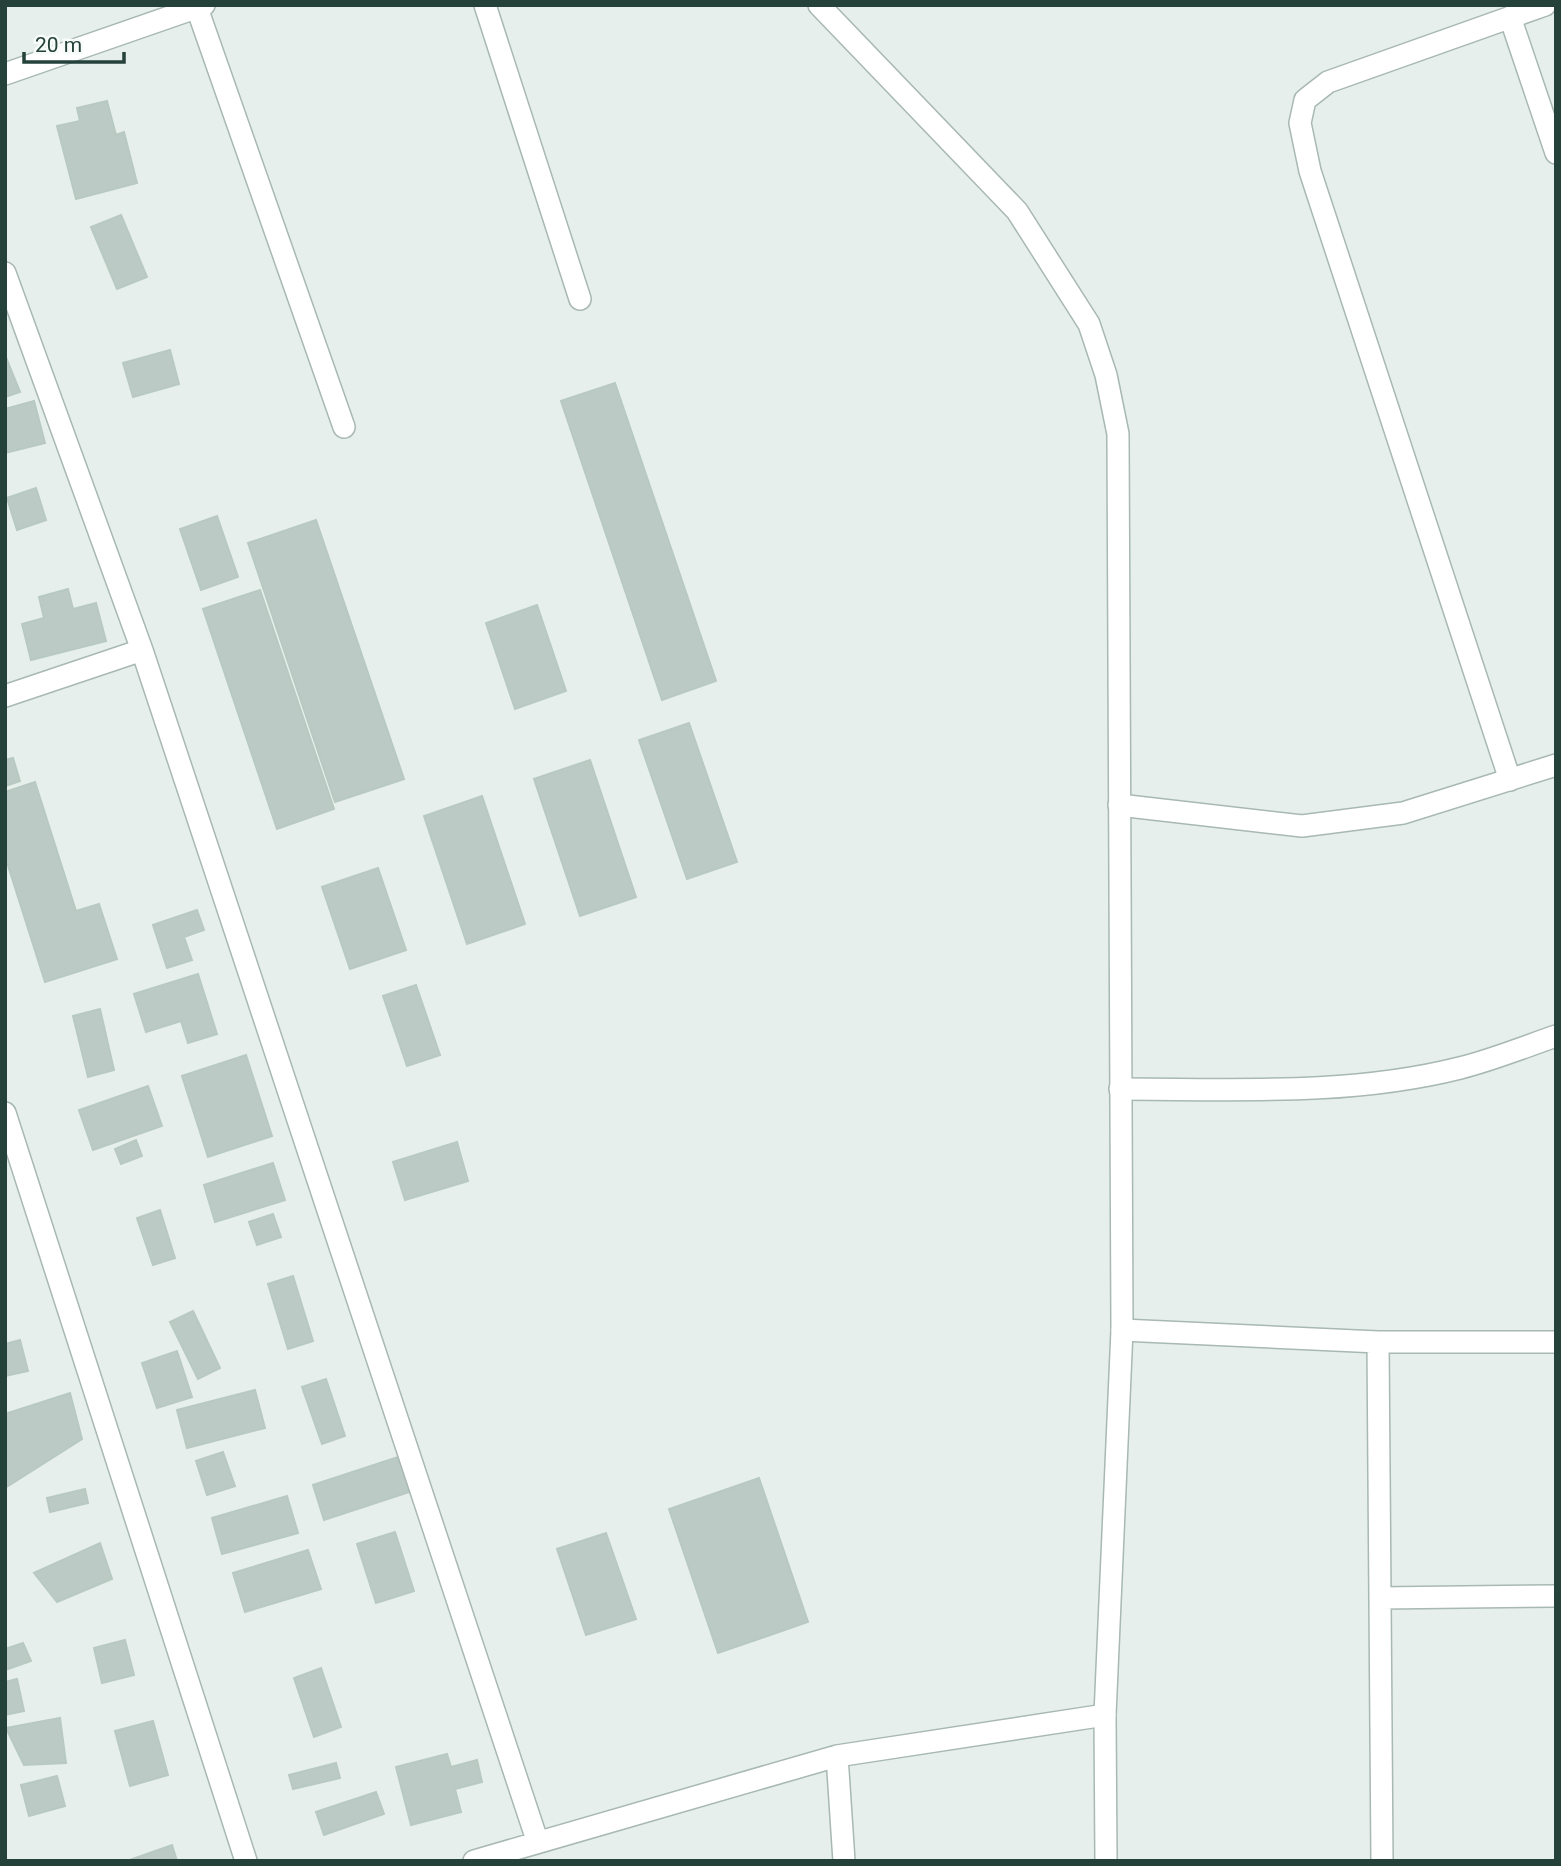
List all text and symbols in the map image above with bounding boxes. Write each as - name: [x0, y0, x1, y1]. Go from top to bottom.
- scale bar: [24, 21, 124, 65]
- text: 20 m: [35, 33, 82, 57]

